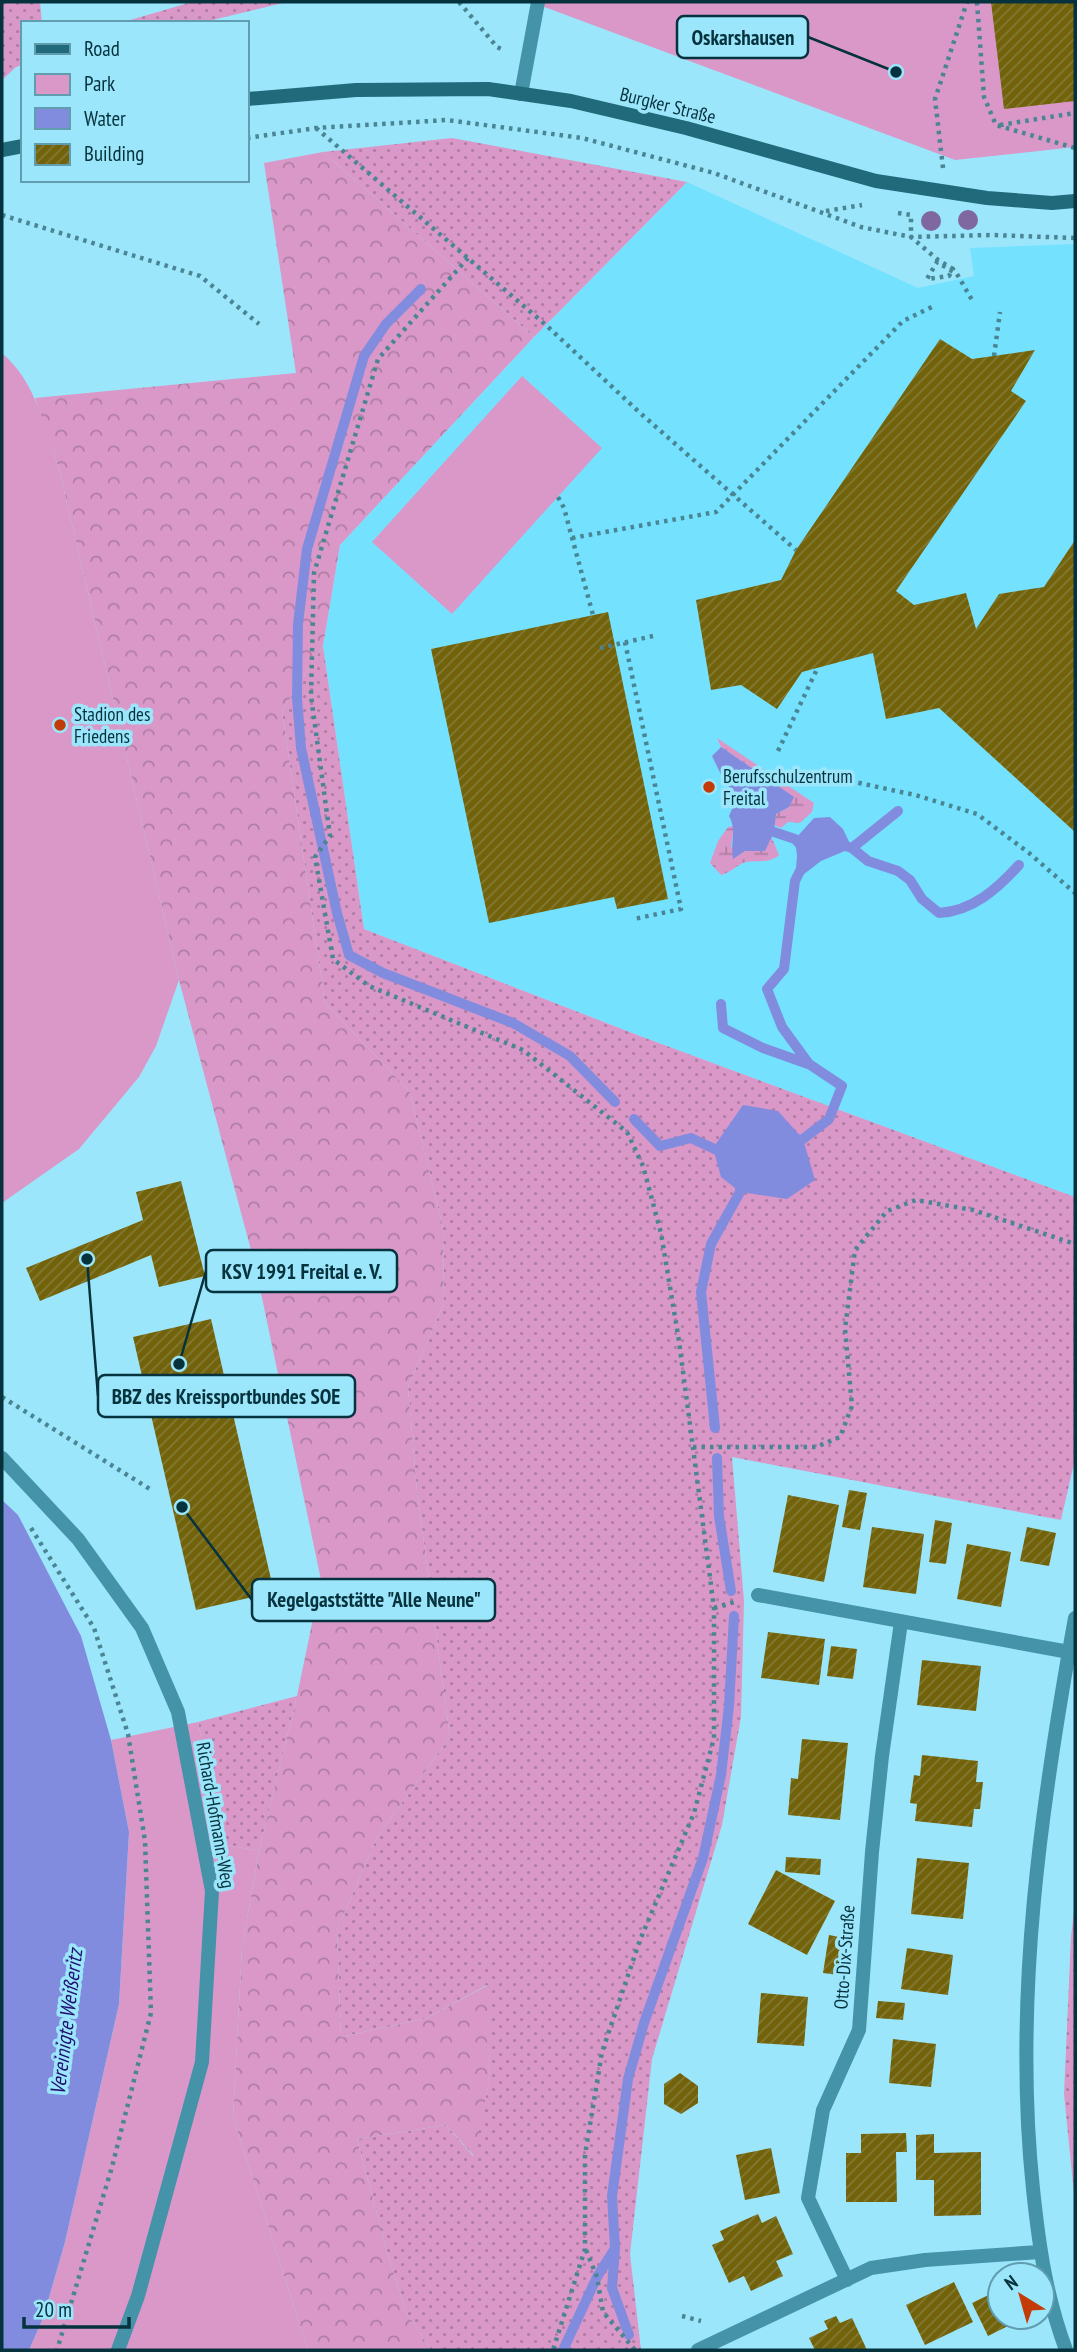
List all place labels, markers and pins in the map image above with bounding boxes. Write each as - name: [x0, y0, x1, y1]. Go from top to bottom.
- callout: Oskarshausen: [677, 16, 808, 58]
- place label: Stadion des Friedens: [74, 702, 150, 748]
- marker: Stadion des Friedens: [52, 717, 68, 733]
- place label: Berufsschulzentrum Freital: [723, 764, 853, 810]
- marker: Berufsschulzentrum Freital: [701, 779, 717, 795]
- callout: KSV 1991 Freital e. V.: [206, 1250, 397, 1292]
- callout: BBZ des Kreissportbundes SOE: [98, 1375, 355, 1417]
- callout: Kegelgaststätte "Alle Neune": [252, 1579, 495, 1621]

